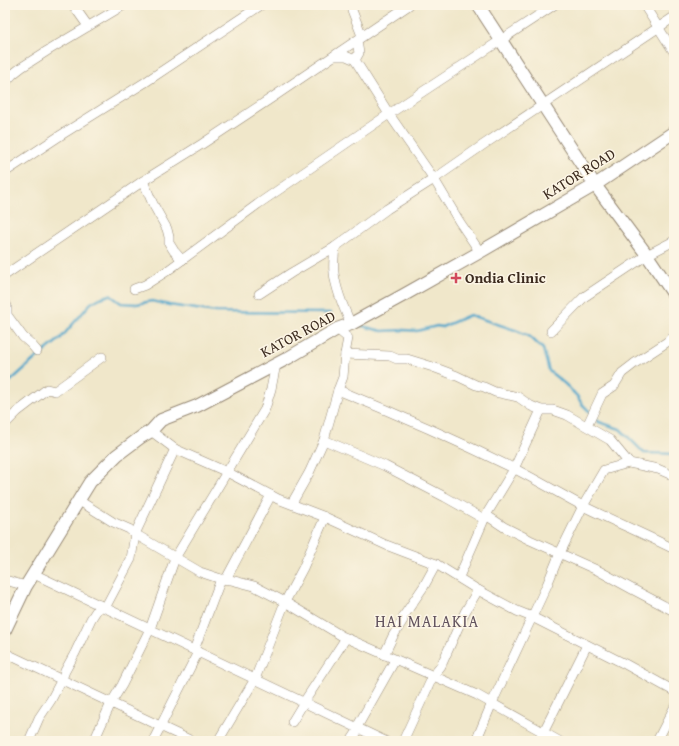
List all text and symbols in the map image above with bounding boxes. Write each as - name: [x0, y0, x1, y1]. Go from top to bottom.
- street label: KATOR ROAD: [538, 143, 619, 204]
- place label: Ondia Clinic: [465, 267, 546, 288]
- marker: Ondia Clinic: [450, 272, 462, 284]
- street label: KATOR ROAD: [257, 305, 339, 362]
- district label: HAI MALAKIA: [375, 609, 479, 633]

